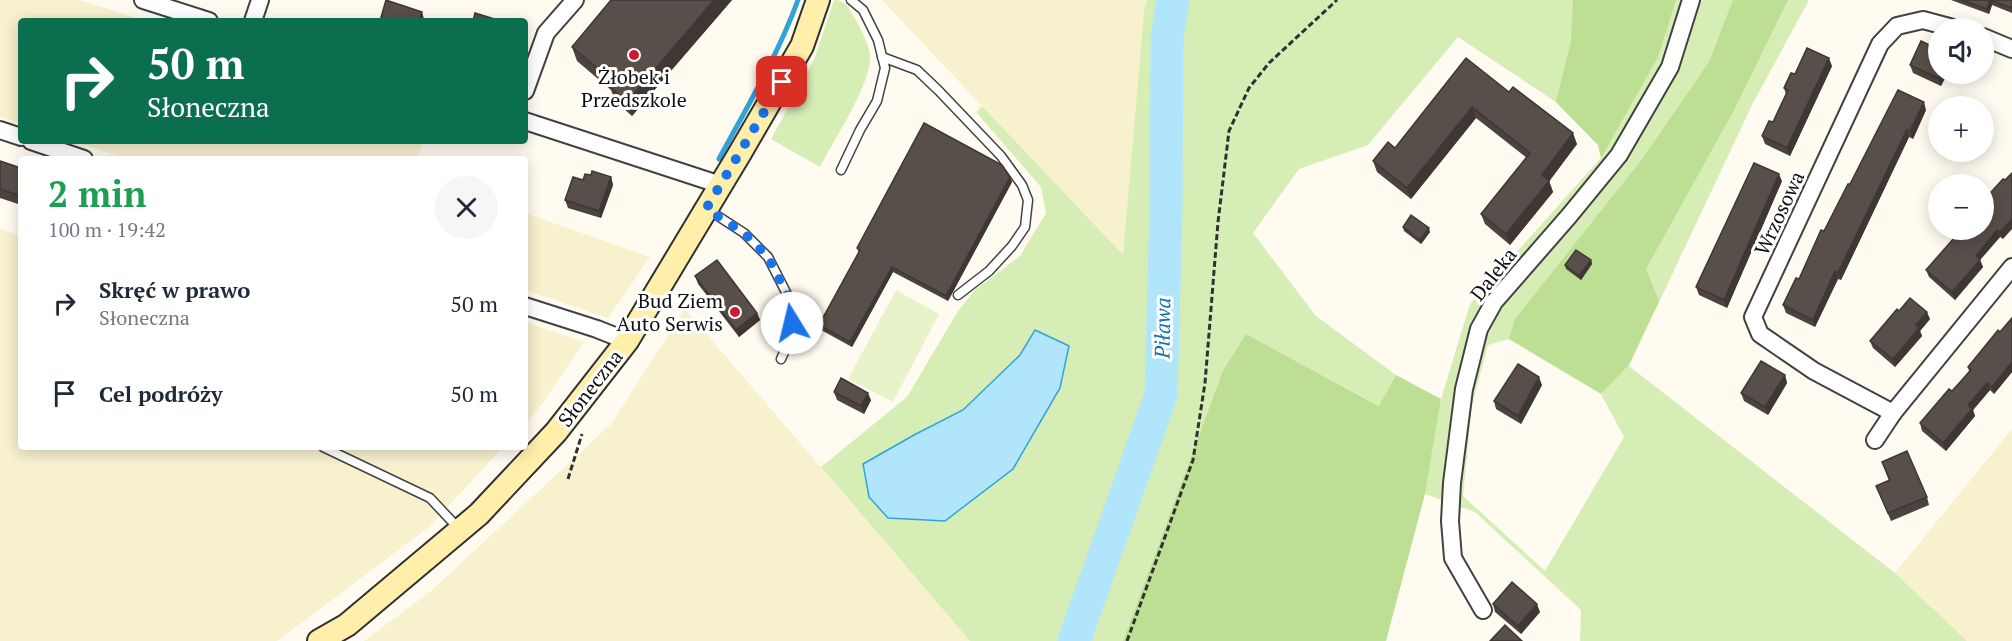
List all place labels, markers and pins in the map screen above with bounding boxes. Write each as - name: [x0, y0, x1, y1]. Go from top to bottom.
- marker: Żłobek i Przedszkole: [627, 48, 641, 62]
- pin: [756, 56, 807, 107]
- place label: Żłobek i Przedszkole: [581, 63, 687, 113]
- place label: Bud Ziem Auto Serwis: [617, 287, 723, 337]
- marker: Bud Ziem Auto Serwis: [728, 305, 742, 319]

